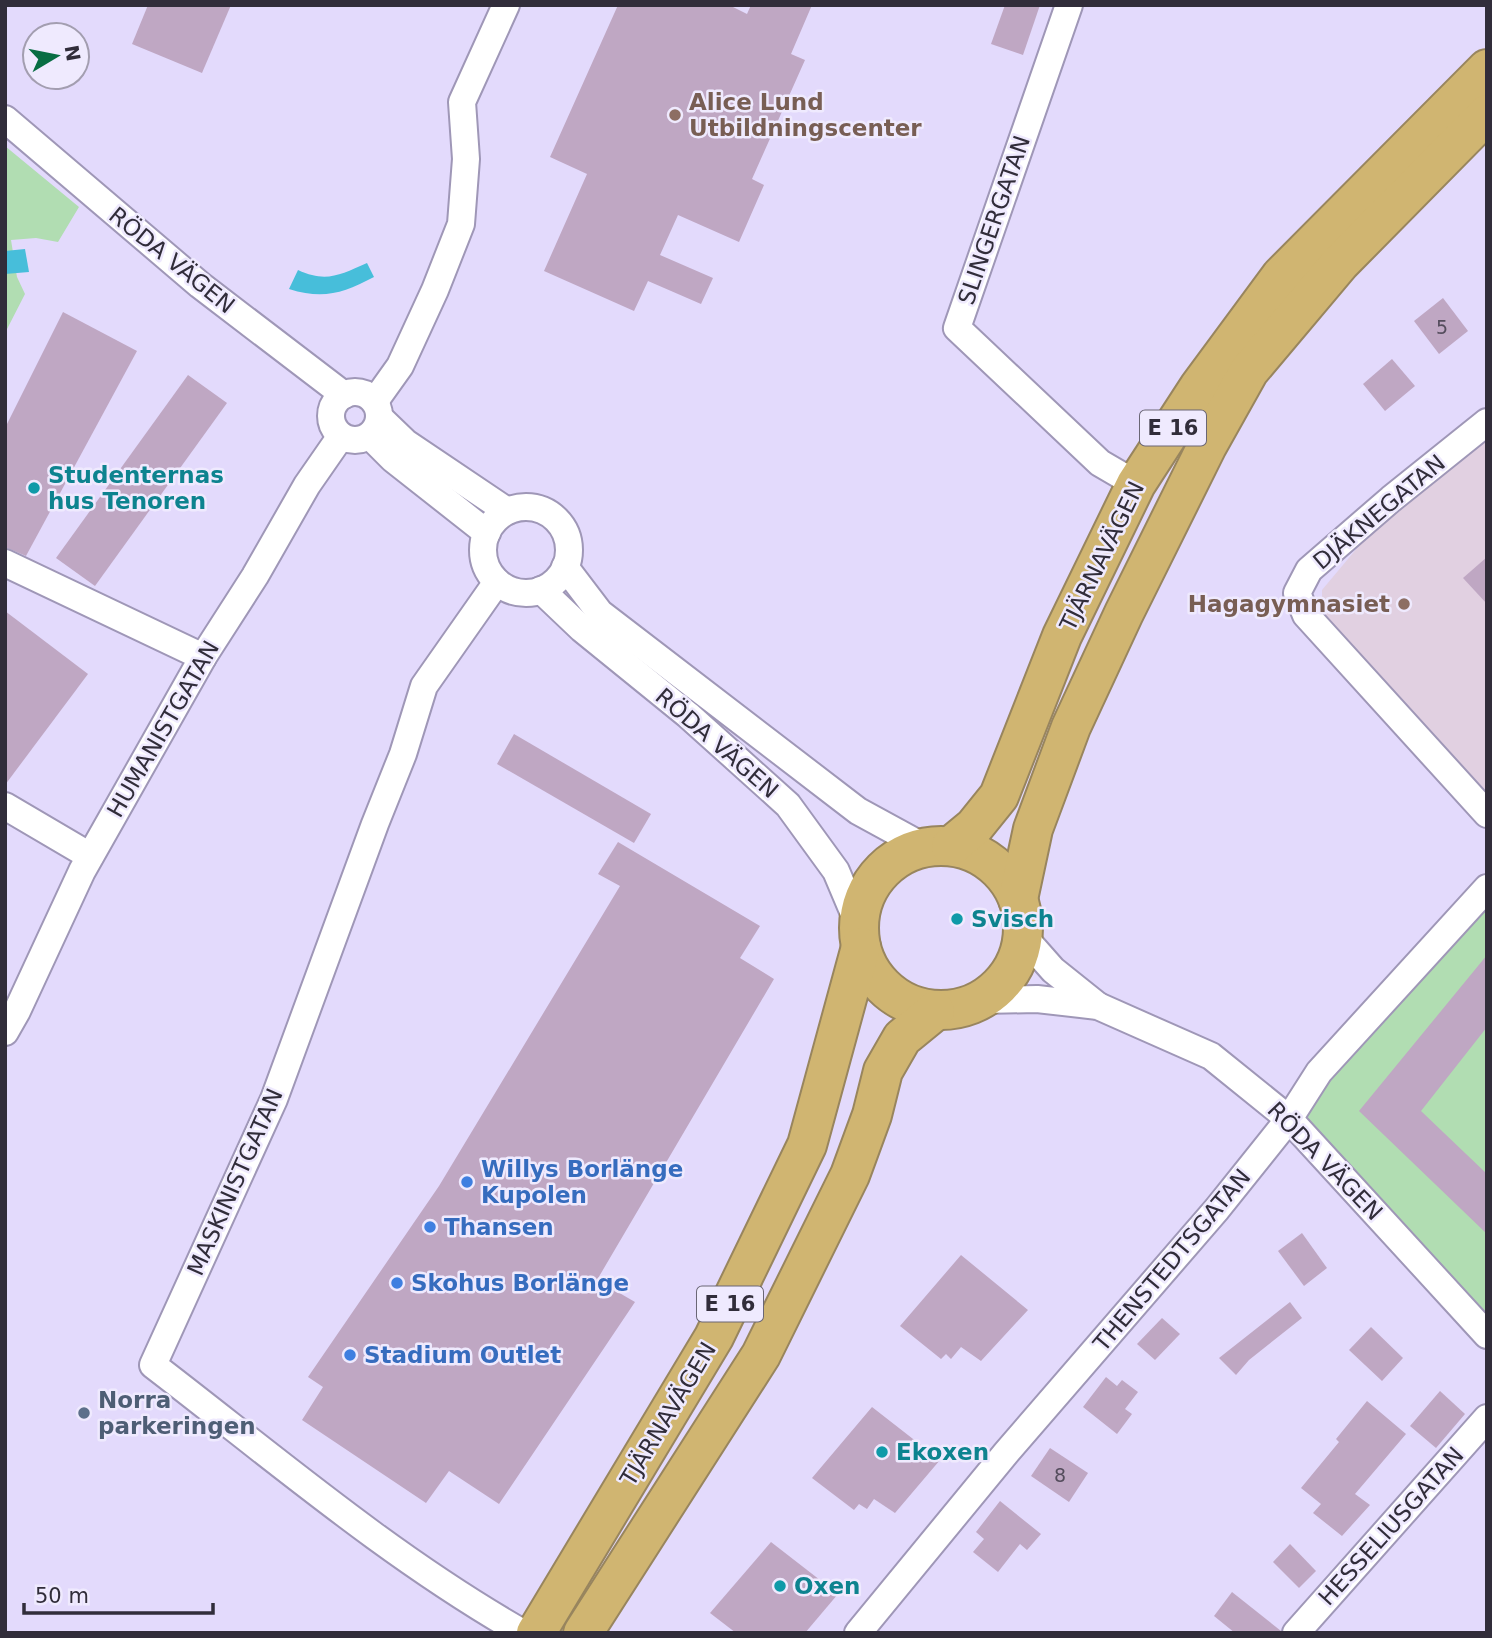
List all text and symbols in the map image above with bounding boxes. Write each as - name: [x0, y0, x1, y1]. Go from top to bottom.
- north arrow: [21, 21, 91, 91]
- text: N: [61, 43, 85, 63]
- place label: Alice Lund Utbildningscenter: [689, 89, 922, 141]
- marker: Alice Lund Utbildningscenter: [667, 107, 683, 123]
- street label: SLINGERGATAN: [953, 132, 1035, 308]
- street label: RÖDA VÄGEN: [104, 201, 240, 318]
- house number: 5: [1436, 316, 1448, 338]
- road number: E 16: [1140, 410, 1206, 446]
- street label: DJÄKNEGATAN: [1307, 449, 1450, 575]
- place label: Studenternas hus Tenoren: [48, 462, 224, 514]
- street label: TJÄRNAVÄGEN: [1053, 477, 1149, 636]
- marker: Studenternas hus Tenoren: [26, 480, 42, 496]
- place label: Hagagymnasiet: [1188, 591, 1390, 617]
- marker: Hagagymnasiet: [1396, 596, 1412, 612]
- street label: HUMANISTGATAN: [102, 636, 224, 822]
- street label: RÖDA VÄGEN: [651, 682, 784, 803]
- place label: Svisch: [971, 906, 1054, 932]
- marker: Svisch: [949, 911, 965, 927]
- street label: MASKINISTGATAN: [182, 1085, 288, 1279]
- street label: RÖDA VÄGEN: [1262, 1096, 1388, 1225]
- place label: Willys Borlänge Kupolen: [481, 1156, 683, 1208]
- street label: THENSTEDTSGATAN: [1088, 1164, 1256, 1357]
- marker: Willys Borlänge Kupolen: [459, 1174, 475, 1190]
- place label: Thansen: [444, 1214, 554, 1240]
- marker: Thansen: [422, 1219, 438, 1235]
- place label: Skohus Borlänge: [411, 1270, 629, 1296]
- marker: Skohus Borlänge: [389, 1275, 405, 1291]
- road number: E 16: [697, 1286, 763, 1322]
- street label: TJÄRNAVÄGEN: [614, 1337, 721, 1491]
- place label: Stadium Outlet: [364, 1342, 561, 1368]
- marker: Stadium Outlet: [342, 1347, 358, 1363]
- place label: Norra parkeringen: [98, 1387, 256, 1439]
- marker: Norra parkeringen: [76, 1405, 92, 1421]
- place label: Ekoxen: [896, 1439, 989, 1465]
- street label: HESSELIUSGATAN: [1313, 1442, 1469, 1610]
- marker: Ekoxen: [874, 1444, 890, 1460]
- house number: 8: [1054, 1464, 1066, 1486]
- scale bar: [24, 1572, 214, 1616]
- place label: Oxen: [794, 1573, 860, 1599]
- marker: Oxen: [772, 1578, 788, 1594]
- text: 50 m: [35, 1584, 89, 1608]

